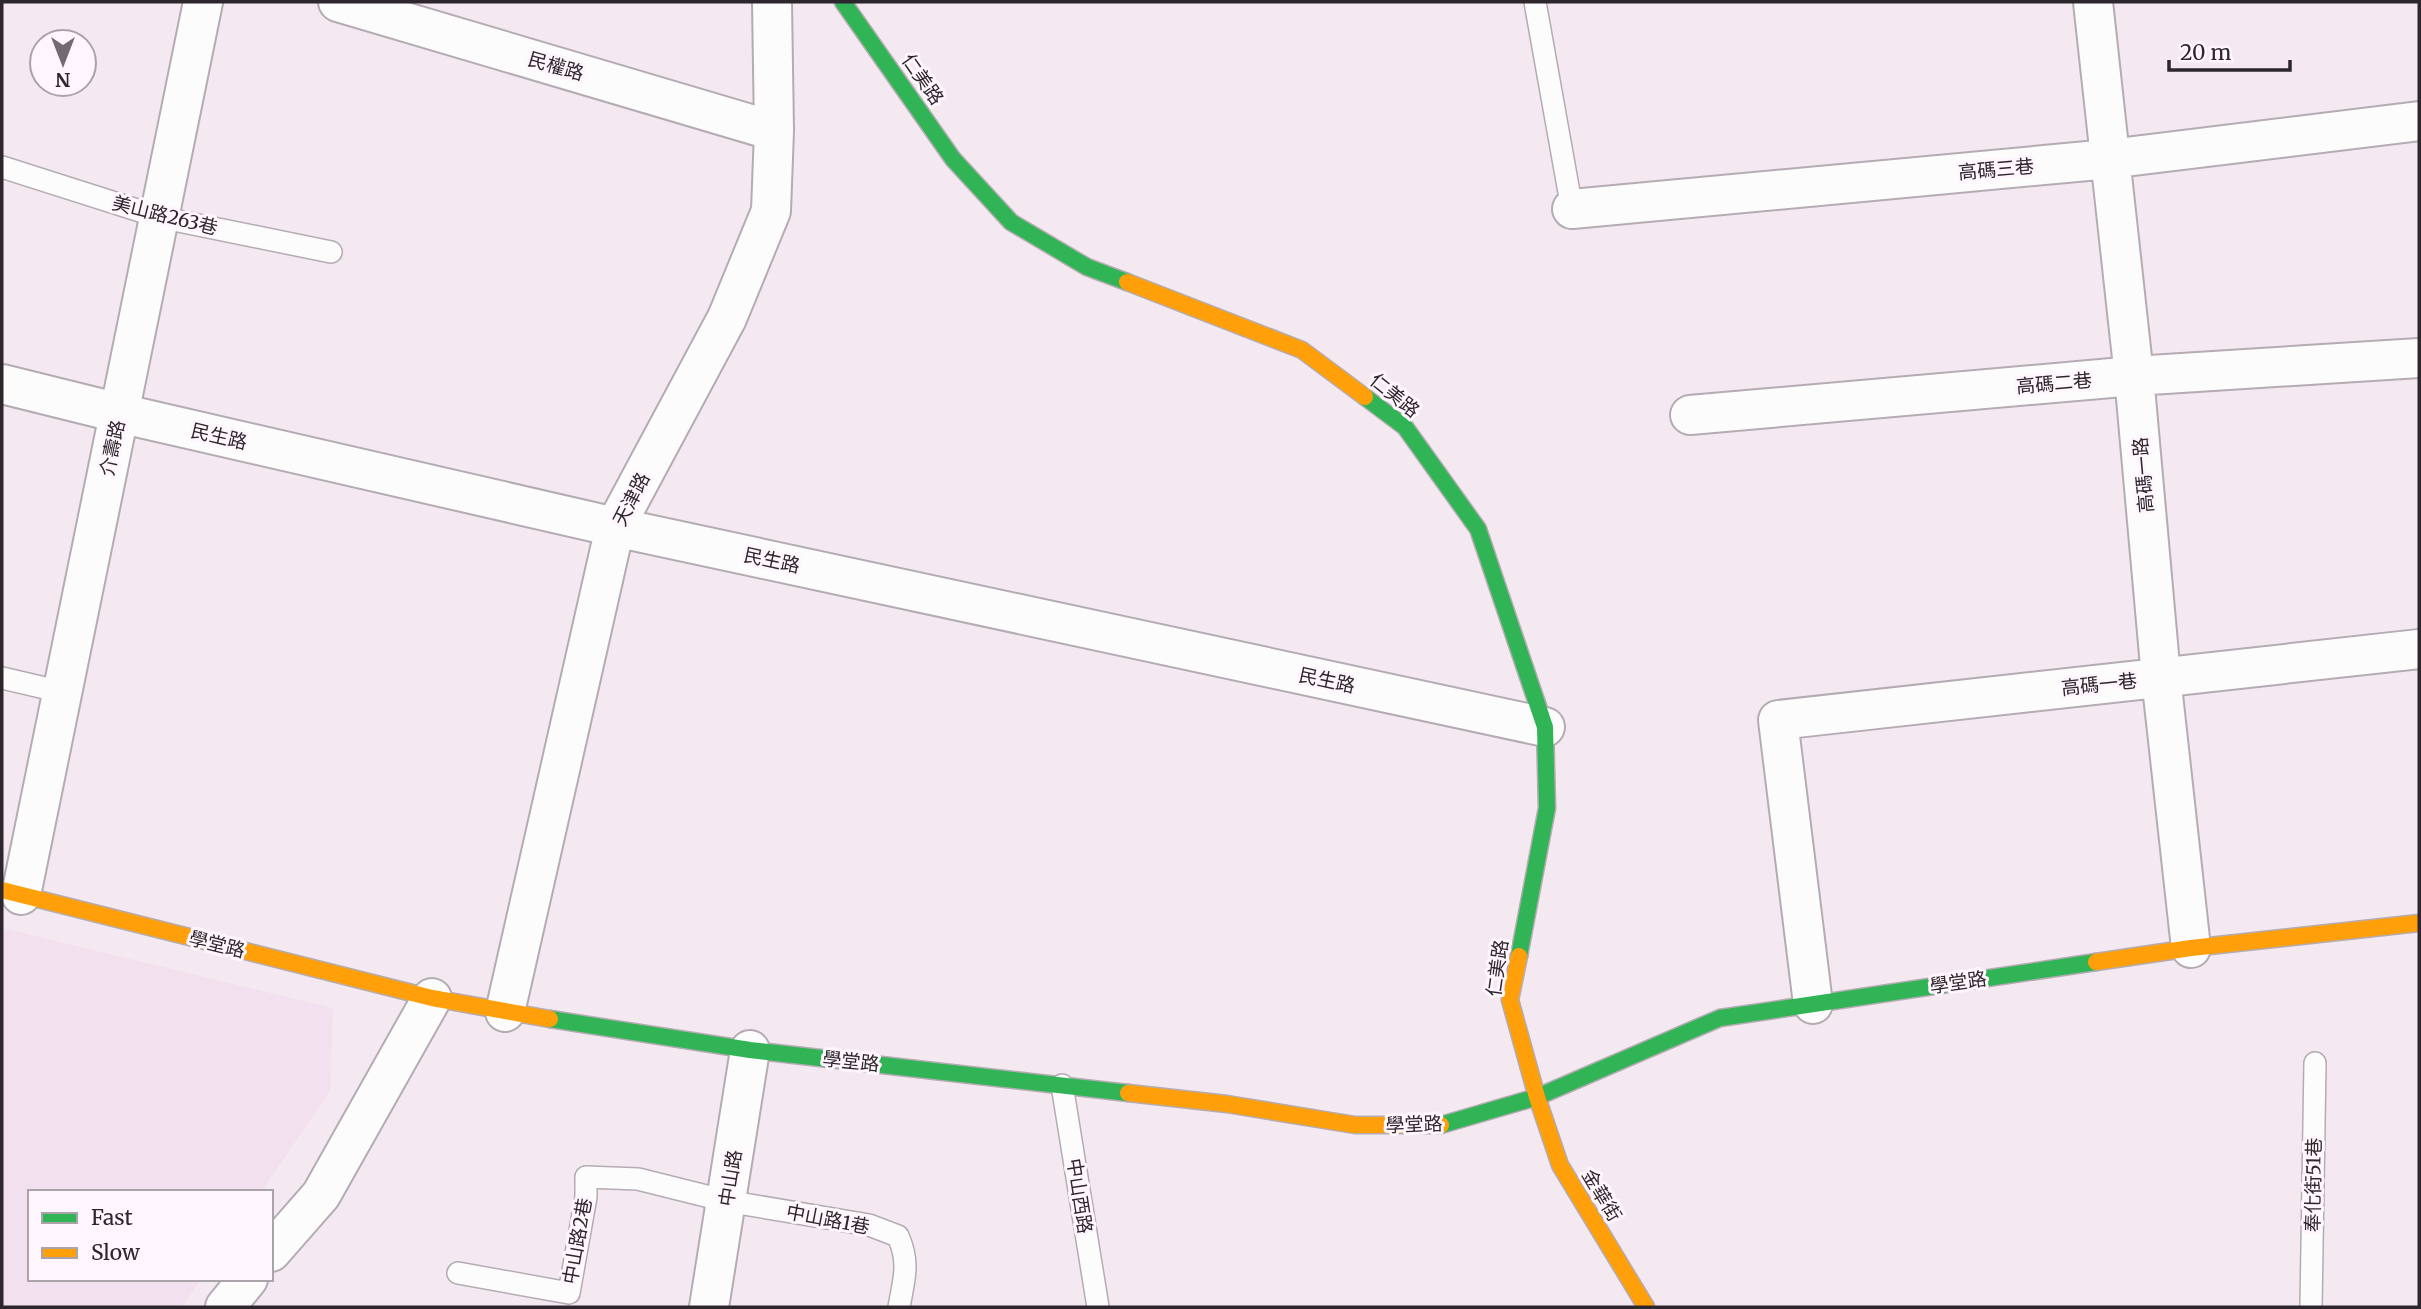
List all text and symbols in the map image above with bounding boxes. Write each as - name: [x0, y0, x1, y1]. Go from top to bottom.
- north arrow: [28, 28, 98, 98]
- scale bar: [2169, 28, 2290, 72]
- text: 20 m: [2180, 39, 2232, 66]
- street label: 民權路: [525, 47, 587, 85]
- street label: 仁美路: [897, 49, 949, 109]
- text: N: [55, 68, 71, 92]
- street label: 高碼三巷: [1957, 154, 2035, 184]
- street label: 美山路263巷: [110, 190, 220, 240]
- street label: 仁美路: [1365, 368, 1425, 422]
- street label: 高碼二巷: [2015, 368, 2093, 398]
- street label: 介壽路: [94, 418, 130, 478]
- street label: 民生路: [189, 418, 249, 454]
- street label: 高碼一路: [2128, 436, 2158, 514]
- street label: 天津路: [607, 468, 655, 530]
- street label: 民生路: [742, 542, 802, 578]
- street label: 民生路: [1297, 662, 1357, 698]
- street label: 高碼一巷: [2060, 668, 2138, 700]
- street label: 學堂路: [186, 925, 248, 963]
- street label: 仁美路: [1481, 938, 1513, 998]
- street label: 學堂路: [1928, 966, 1988, 998]
- street label: 學堂路: [821, 1046, 881, 1076]
- street label: 學堂路: [1385, 1111, 1443, 1137]
- street label: 奉化街51巷: [2300, 1137, 2326, 1233]
- street label: 中山路: [714, 1148, 746, 1208]
- street label: 中山西路: [1062, 1157, 1098, 1235]
- street label: 金華街: [1577, 1164, 1627, 1226]
- legend: [28, 1190, 273, 1281]
- street label: 中山路2巷: [558, 1196, 596, 1286]
- street label: 中山路1巷: [784, 1199, 872, 1239]
- text: Fast: [91, 1204, 133, 1231]
- text: Slow: [91, 1239, 140, 1266]

